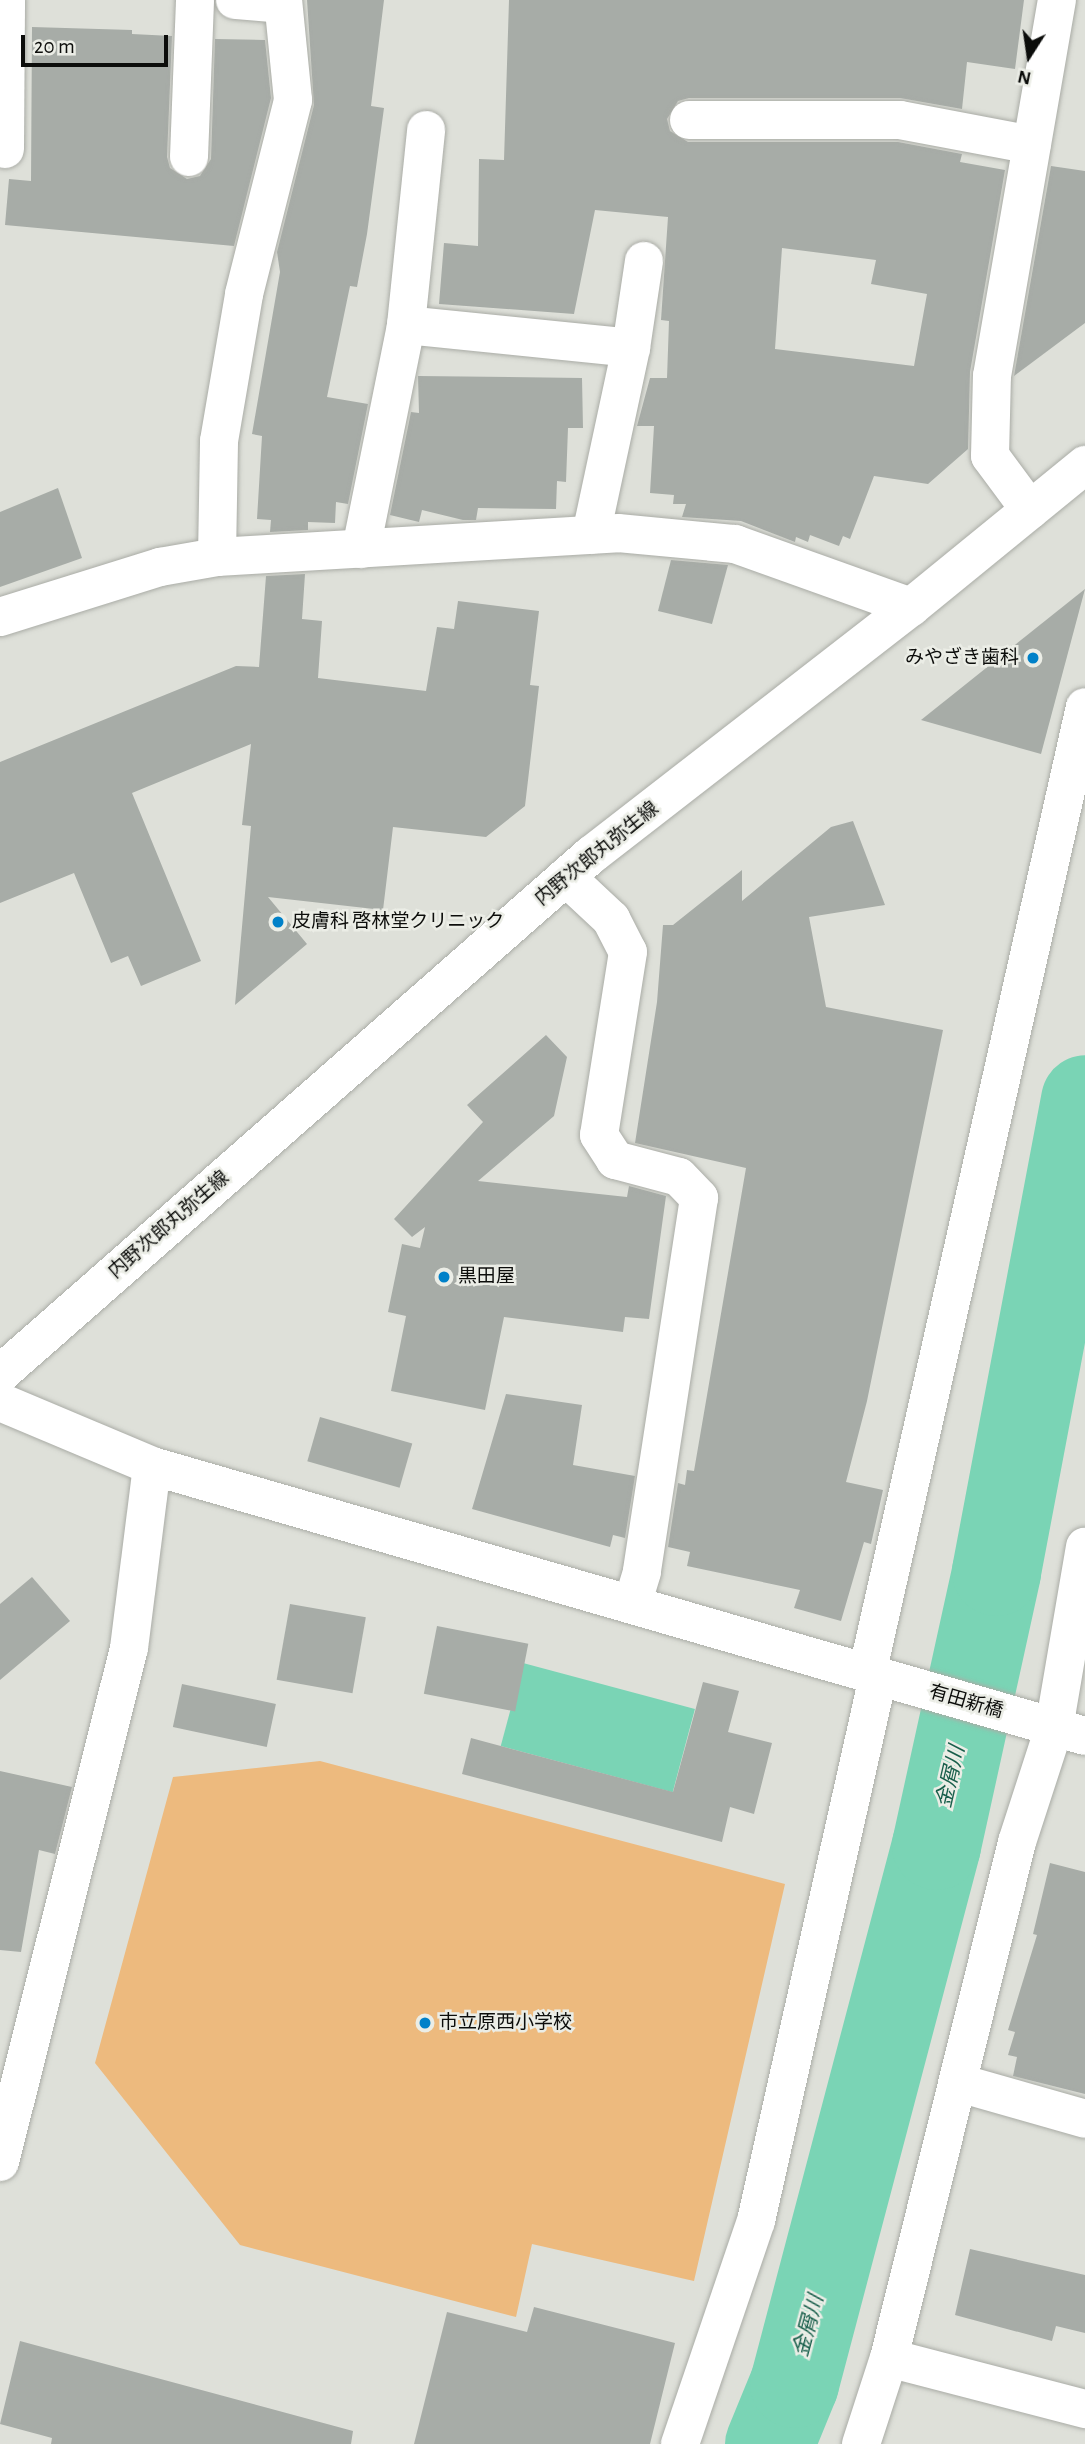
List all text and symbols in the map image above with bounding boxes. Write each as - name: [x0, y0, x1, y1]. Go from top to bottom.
- scale bar: [24, 21, 172, 65]
- north arrow: [994, 21, 1064, 91]
- text: 20 m: [34, 36, 75, 57]
- text: N: [1016, 66, 1033, 88]
- place label: みやざき歯科: [905, 647, 1019, 669]
- marker: みやざき歯科: [1025, 650, 1041, 666]
- street label: 内野次郎丸弥生線: [531, 797, 663, 911]
- place label: 皮膚科 啓林堂クリニック: [292, 911, 504, 933]
- marker: 皮膚科 啓林堂クリニック: [270, 914, 286, 930]
- street label: 内野次郎丸弥生線: [104, 1167, 234, 1283]
- place label: 黒田屋: [458, 1266, 515, 1288]
- marker: 黒田屋: [436, 1269, 452, 1285]
- street label: 有田新橋: [926, 1681, 1006, 1723]
- water label: 金屑川: [932, 1743, 970, 1811]
- place label: 市立原西小学校: [439, 2012, 572, 2034]
- marker: 市立原西小学校: [417, 2015, 433, 2031]
- water label: 金屑川: [789, 2292, 829, 2360]

